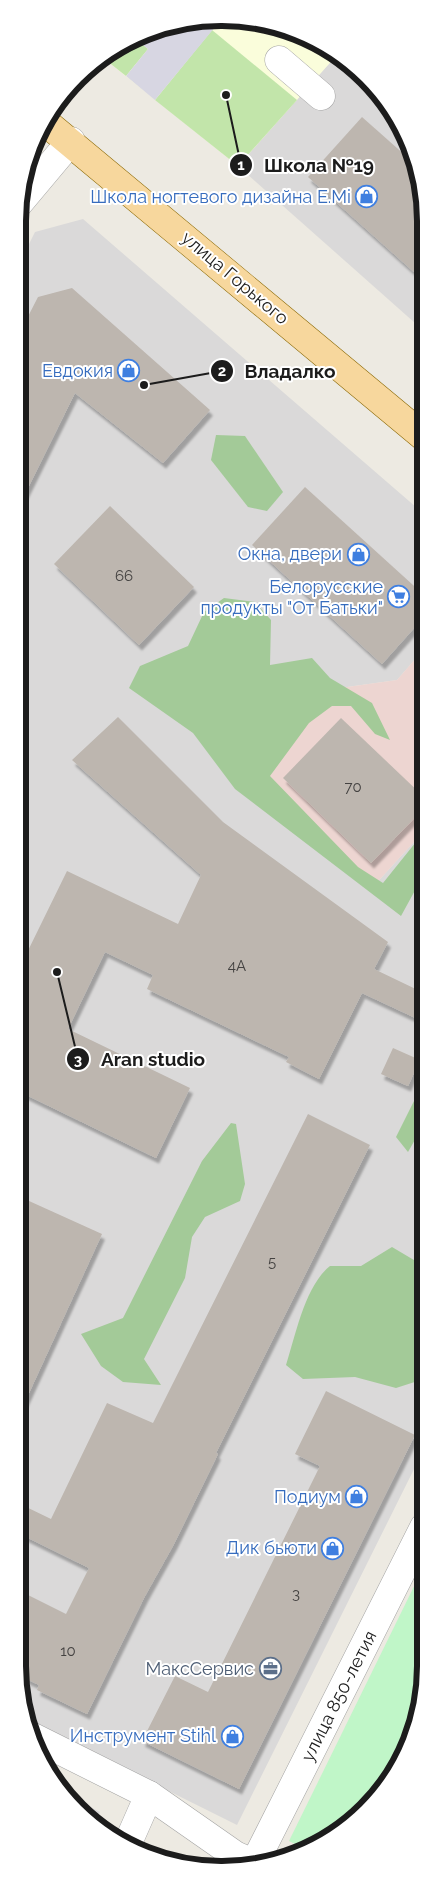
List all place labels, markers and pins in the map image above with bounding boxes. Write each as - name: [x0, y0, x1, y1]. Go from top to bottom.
- callout: Школа №19: [229, 148, 384, 182]
- shop icon: Школа ногтевого дизайна E.Mi: [355, 185, 379, 209]
- place label: Школа ногтевого дизайна E.Mi: [90, 186, 351, 207]
- callout: Владалко: [209, 354, 345, 388]
- shop icon: Евдокия: [117, 359, 141, 383]
- place label: Евдокия: [42, 360, 113, 381]
- shop icon: Окна, двери: [346, 542, 370, 566]
- place label: Окна, двери: [238, 543, 342, 564]
- place label: Белорусские продукты "От Батьки": [200, 576, 383, 618]
- supermarket icon: Белорусские продукты "От Батьки": [387, 585, 411, 609]
- callout: Aran studio: [66, 1042, 215, 1076]
- shop icon: Подиум: [345, 1485, 369, 1509]
- place label: Подиум: [274, 1486, 341, 1507]
- shop icon: Дик бьюти: [321, 1536, 345, 1560]
- place label: Дик бьюти: [226, 1537, 317, 1558]
- office icon: МаксСервис: [258, 1657, 282, 1681]
- place label: МаксСервис: [146, 1658, 254, 1679]
- shop icon: Инструмент Stihl: [220, 1724, 244, 1748]
- place label: Инструмент Stihl: [70, 1725, 216, 1746]

